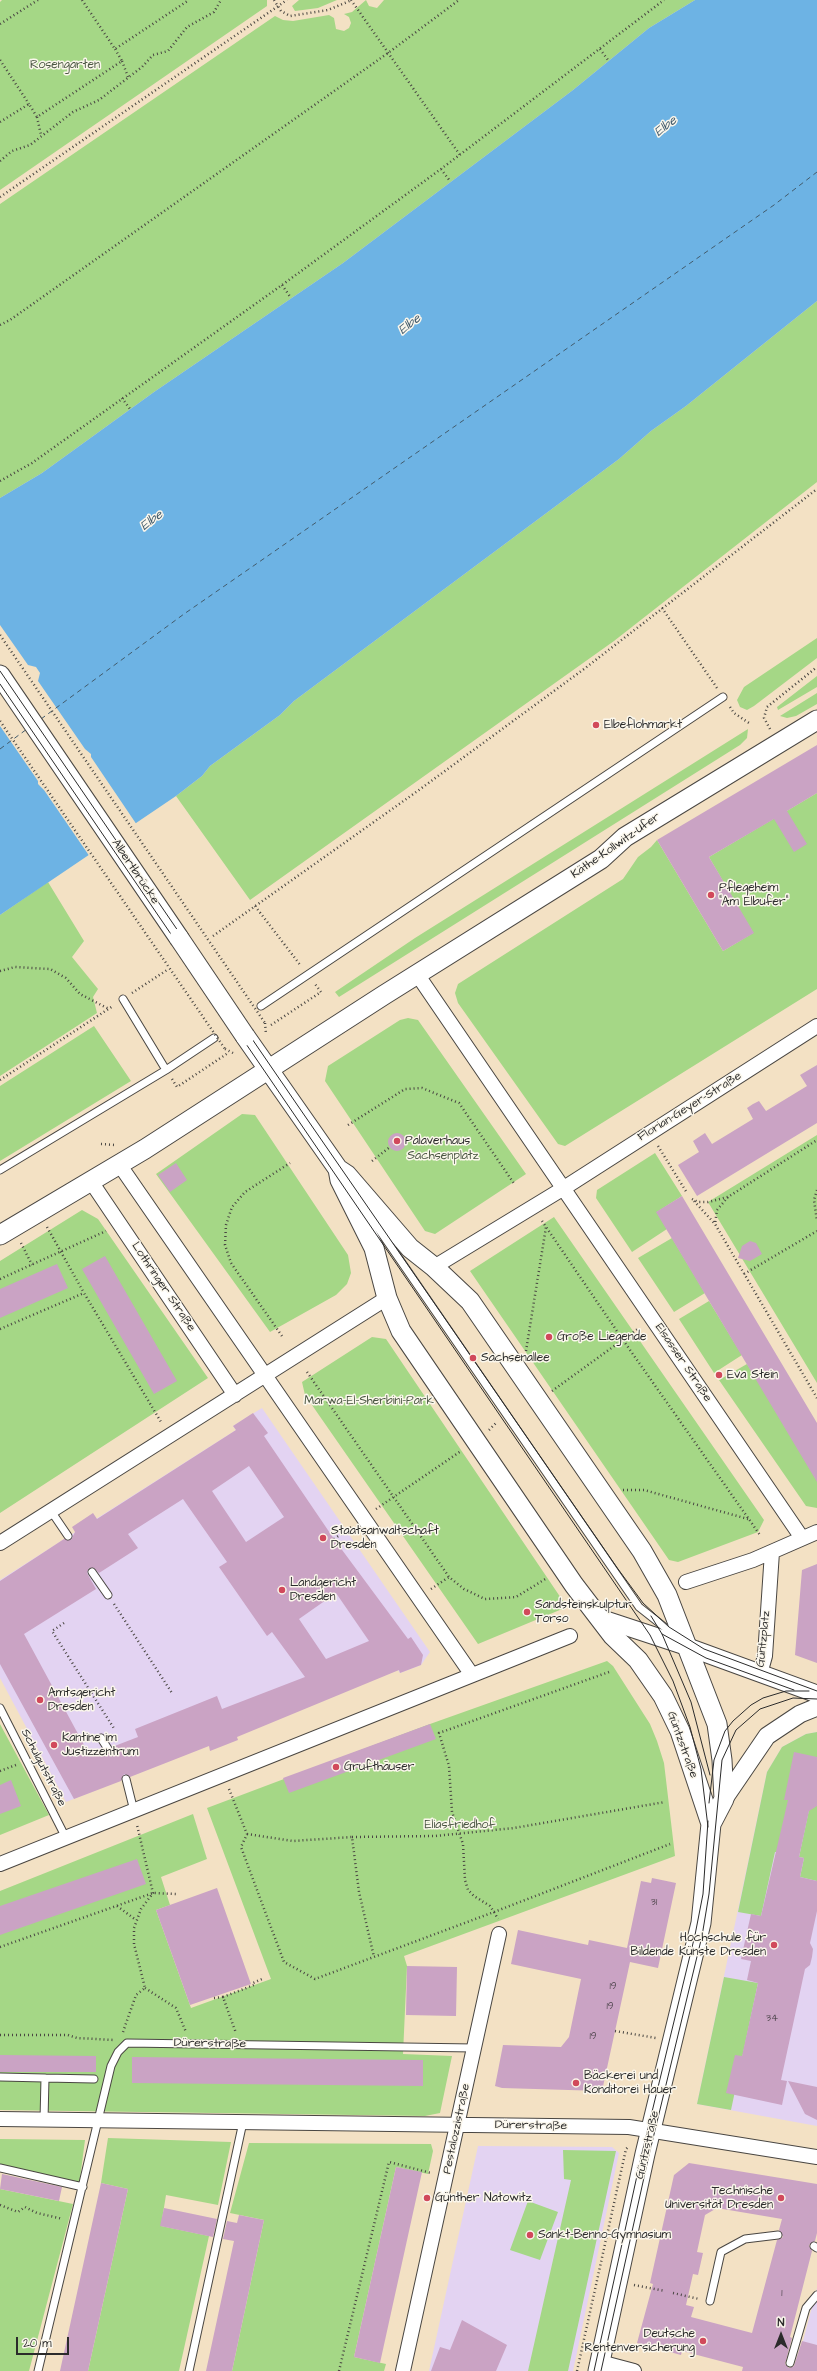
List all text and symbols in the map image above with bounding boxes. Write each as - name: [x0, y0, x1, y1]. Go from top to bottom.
- park label: Rosengarten: [30, 58, 100, 72]
- water label: Elbe: [652, 113, 680, 141]
- water label: Elbe: [396, 311, 424, 339]
- water label: Elbe: [138, 508, 166, 534]
- place label: Elbeflohmarkt: [604, 718, 682, 732]
- marker: Elbeflohmarkt: [591, 720, 601, 730]
- street label: Käthe-Kollwitz-Ufer: [569, 810, 663, 882]
- street label: Albertbrücke: [108, 837, 162, 907]
- place label: Pflegeheim "Am Elbufer": [719, 881, 789, 909]
- marker: Pflegeheim "Am Elbufer": [706, 890, 716, 900]
- street label: Florian-Geyer-Straße: [635, 1069, 745, 1145]
- place label: Palaverhaus: [405, 1134, 470, 1148]
- marker: Palaverhaus: [392, 1136, 402, 1146]
- park label: Sachsenplatz: [407, 1149, 479, 1163]
- street label: Lothringer Straße: [128, 1240, 198, 1334]
- street label: Elsasser Straße: [651, 1321, 715, 1405]
- place label: Große Liegende: [557, 1330, 646, 1344]
- marker: Große Liegende: [544, 1332, 554, 1342]
- place label: Sachsenallee: [481, 1351, 550, 1365]
- marker: Sachsenallee: [468, 1353, 478, 1363]
- place label: Eva Stein: [727, 1368, 778, 1382]
- marker: Eva Stein: [714, 1370, 724, 1380]
- park label: Marwa-El-Sherbini-Park: [304, 1394, 434, 1408]
- place label: Staatsanwaltschaft Dresden: [331, 1524, 439, 1552]
- marker: Staatsanwaltschaft Dresden: [318, 1533, 328, 1543]
- place label: Landgericht Dresden: [290, 1576, 356, 1604]
- marker: Landgericht Dresden: [277, 1585, 287, 1595]
- place label: Sandsteinskulptur Torso: [535, 1598, 632, 1626]
- marker: Sandsteinskulptur Torso: [522, 1607, 532, 1617]
- street label: Güntzplatz: [754, 1610, 774, 1668]
- place label: Amtsgericht Dresden: [48, 1686, 115, 1714]
- marker: Amtsgericht Dresden: [35, 1695, 45, 1705]
- street label: Güntzstraße: [663, 1710, 701, 1780]
- street label: Schulgutstraße: [17, 1727, 69, 1809]
- place label: Kantine im Justizzentrum: [62, 1731, 138, 1759]
- marker: Kantine im Justizzentrum: [49, 1740, 59, 1750]
- place label: Grufthäuser: [344, 1760, 414, 1774]
- marker: Grufthäuser: [331, 1762, 341, 1772]
- park label: Eliasfriedhof: [425, 1818, 495, 1832]
- house number: 31: [651, 1897, 657, 1909]
- place label: Hochschule für Bildende Künste Dresden: [631, 1931, 766, 1959]
- marker: Hochschule für Bildende Künste Dresden: [769, 1940, 779, 1950]
- house number: 19: [610, 1981, 616, 1993]
- house number: 19: [607, 2001, 613, 2013]
- house number: 34: [766, 2013, 778, 2025]
- house number: 19: [590, 2031, 596, 2043]
- street label: Dürerstraße: [174, 2036, 246, 2052]
- place label: Bäckerei und Konditorei Hauer: [584, 2069, 676, 2097]
- marker: Bäckerei und Konditorei Hauer: [571, 2078, 581, 2088]
- street label: Pestalozzistraße: [440, 2082, 474, 2176]
- street label: Güntzstraße: [633, 2109, 663, 2181]
- street label: Dürerstraße: [495, 2118, 567, 2134]
- place label: Technische Universität Dresden: [665, 2184, 773, 2212]
- place label: Günther Natowitz: [435, 2191, 532, 2205]
- marker: Günther Natowitz: [422, 2193, 432, 2203]
- marker: Technische Universität Dresden: [776, 2193, 786, 2203]
- place label: Sankt-Benno-Gymnasium: [538, 2228, 671, 2242]
- marker: Sankt-Benno-Gymnasium: [525, 2230, 535, 2240]
- house number: 1: [781, 2288, 783, 2300]
- north arrow: [761, 2315, 801, 2355]
- text: N: [778, 2315, 784, 2330]
- place label: Deutsche Rentenversicherung: [585, 2327, 695, 2355]
- scale bar: [18, 2329, 71, 2355]
- text: 20 m: [23, 2335, 52, 2352]
- marker: Deutsche Rentenversicherung: [698, 2336, 708, 2346]

